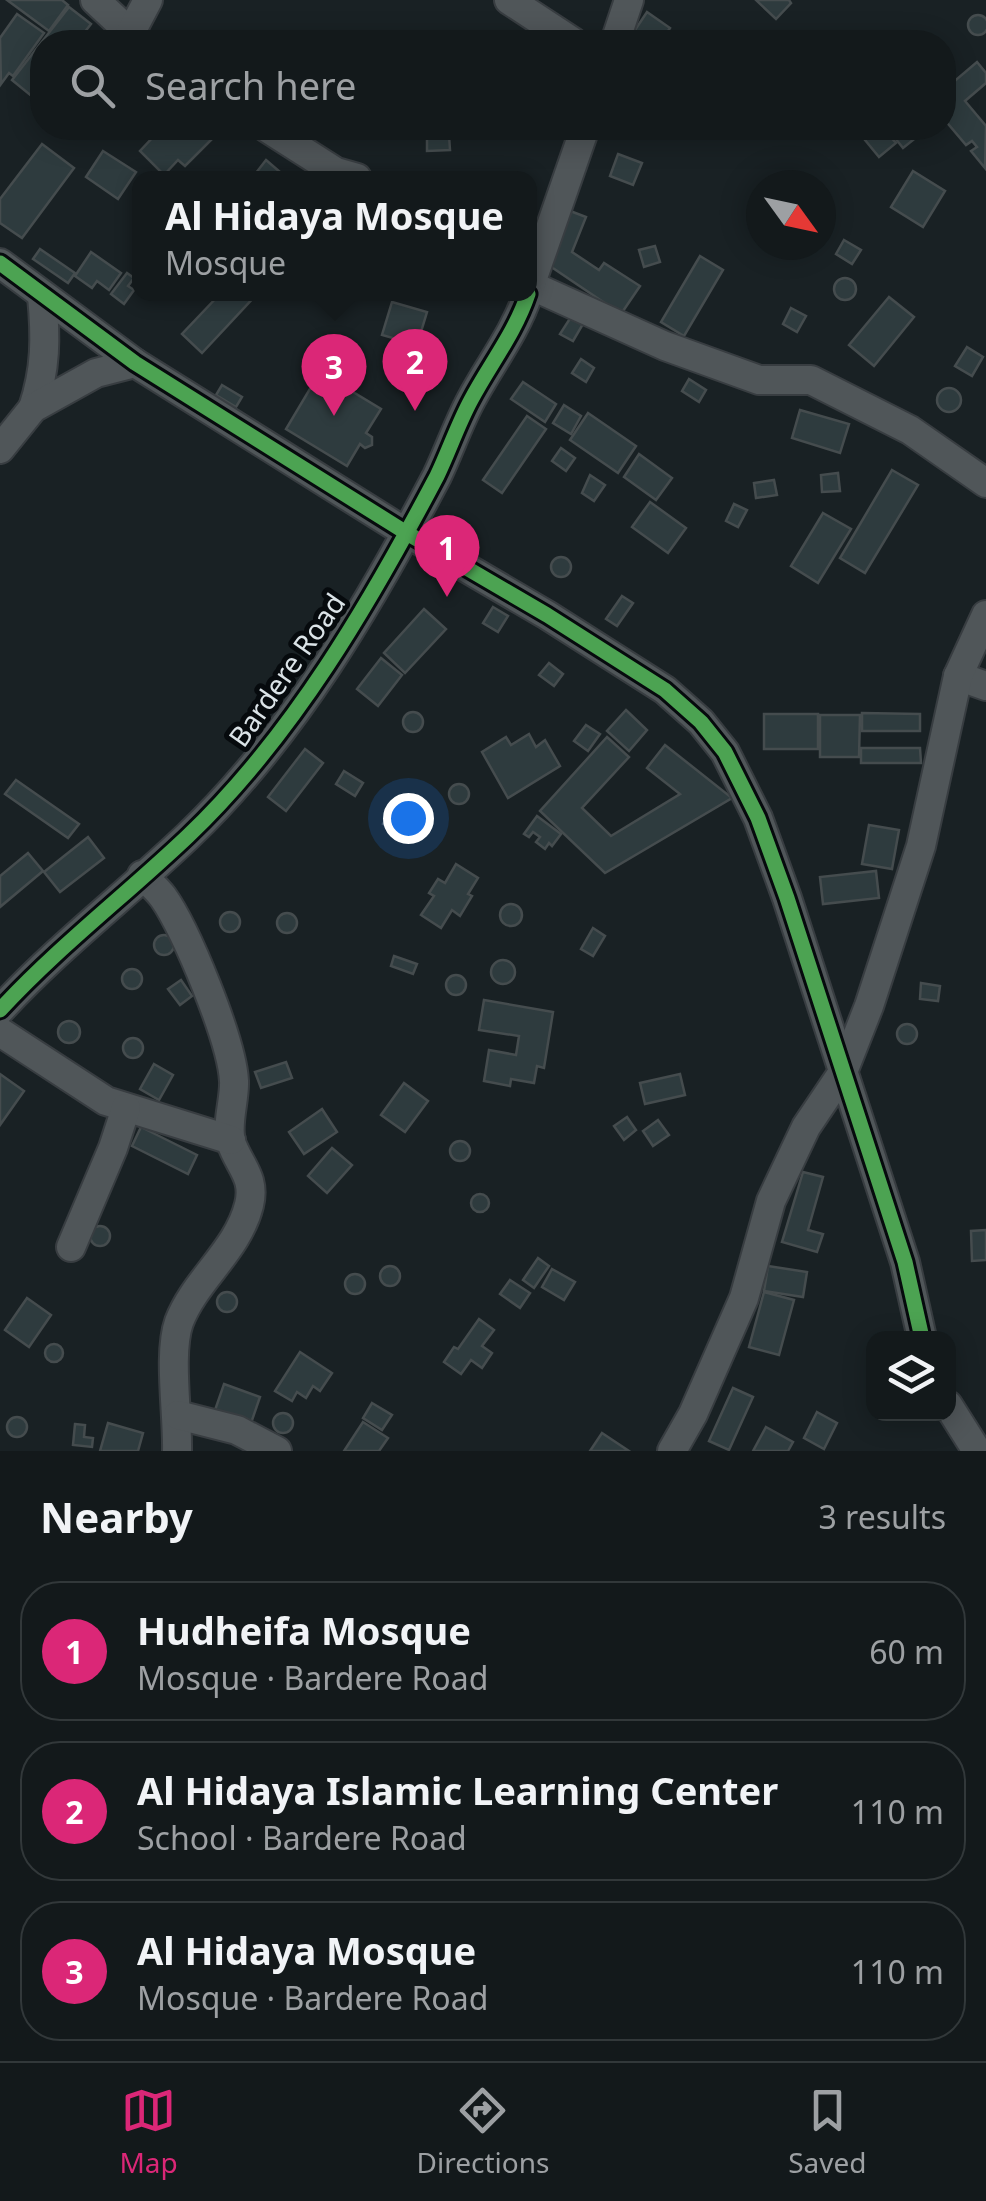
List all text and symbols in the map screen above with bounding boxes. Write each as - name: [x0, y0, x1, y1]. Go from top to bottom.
- search box: [30, 30, 956, 140]
- icon: search: [65, 58, 120, 113]
- text: Search here: [145, 59, 356, 111]
- north arrow: [746, 170, 836, 260]
- popup: [132, 171, 537, 301]
- text: Al Hidaya Mosque: [165, 189, 504, 241]
- text: Mosque: [165, 241, 286, 284]
- pin: 2: [382, 328, 448, 411]
- pin: 3: [302, 334, 366, 416]
- pin: 1: [414, 514, 480, 597]
- street label: Bardere Road: [219, 585, 353, 754]
- your location: [383, 793, 434, 844]
- map controls: [866, 1331, 956, 1421]
- button: layers: [866, 1331, 956, 1421]
- text: Nearby: [40, 1488, 193, 1545]
- text: 3 results: [819, 1495, 946, 1538]
- text: Hudheifa Mosque: [137, 1604, 471, 1656]
- text: 1: [65, 1630, 84, 1673]
- text: 60 m: [869, 1630, 944, 1673]
- text: Mosque · Bardere Road: [137, 1656, 488, 1699]
- text: Al Hidaya Islamic Learning Center: [137, 1764, 778, 1816]
- text: 2: [65, 1790, 84, 1833]
- text: 110 m: [851, 1790, 944, 1833]
- text: School · Bardere Road: [137, 1816, 467, 1859]
- text: Al Hidaya Mosque: [137, 1924, 476, 1976]
- text: 3: [65, 1950, 84, 1993]
- text: 110 m: [851, 1950, 944, 1993]
- text: Mosque · Bardere Road: [137, 1976, 488, 2019]
- tab: Map: [119, 2083, 178, 2181]
- tab: Directions: [417, 2083, 549, 2181]
- tab: Saved: [788, 2083, 867, 2181]

